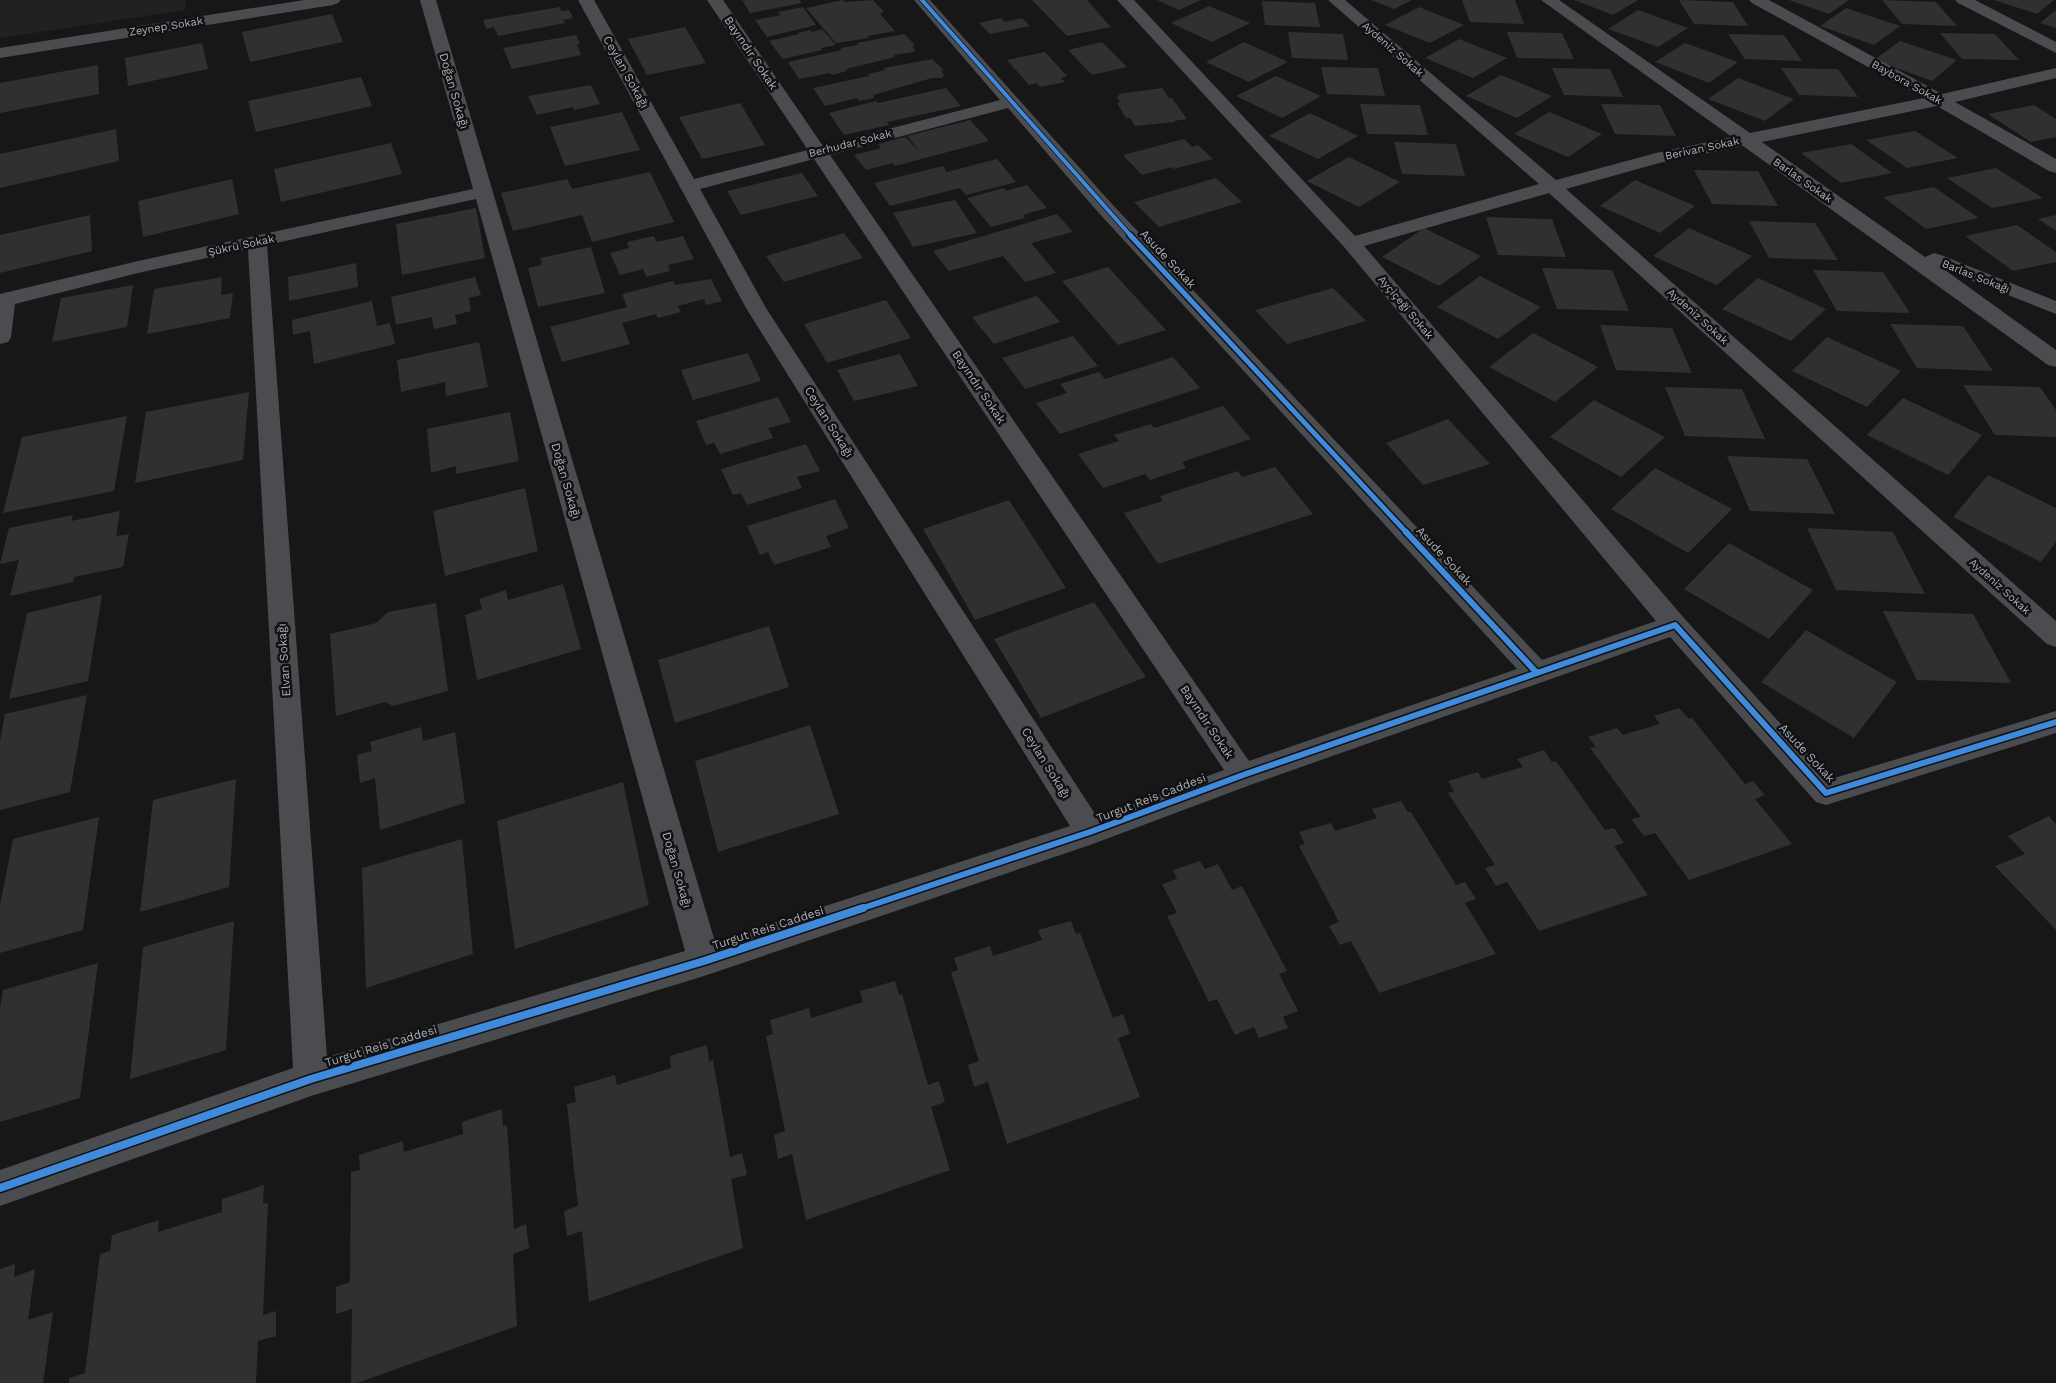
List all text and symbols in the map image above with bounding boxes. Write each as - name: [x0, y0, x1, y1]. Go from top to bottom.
- street label: Zeynep Sokak: [128, 14, 204, 39]
- street label: Bayındır Sokak: [721, 14, 781, 93]
- street label: Aydeniz Sokak: [1359, 19, 1426, 80]
- street label: Ceylan Sokağı: [600, 33, 652, 111]
- street label: Doğan Sokağı: [436, 51, 472, 131]
- street label: Baybora Sokak: [1869, 58, 1944, 107]
- street label: Berhudar Sokak: [807, 127, 893, 160]
- street label: Berivan Sokak: [1664, 134, 1740, 163]
- street label: Barlas Sokak: [1771, 155, 1835, 206]
- street label: Asude Sokak: [1137, 227, 1199, 291]
- street label: Şükrü Sokak: [207, 232, 275, 259]
- street label: Barlas Sokağı: [1940, 257, 2012, 296]
- street label: Ayçiçeği Sokak: [1375, 273, 1436, 342]
- street label: Aydeniz Sokak: [1665, 286, 1731, 347]
- street label: Bayındır Sokak: [949, 348, 1009, 427]
- street label: Ceylan Sokağı: [802, 384, 856, 460]
- street label: Doğan Sokağı: [548, 441, 584, 521]
- street label: Asude Sokak: [1413, 524, 1475, 588]
- street label: Aydeniz Sokak: [1967, 556, 2033, 617]
- street label: Elvan Sokağı: [274, 623, 294, 697]
- street label: Bayındır Sokak: [1177, 683, 1237, 762]
- street label: Asude Sokak: [1776, 721, 1838, 785]
- street label: Ceylan Sokağı: [1019, 725, 1073, 801]
- street label: Turgut Reis Caddesi: [1094, 771, 1208, 825]
- street label: Doğan Sokağı: [659, 830, 695, 910]
- street label: Turgut Reis Caddesi: [711, 903, 825, 953]
- street label: Turgut Reis Caddesi: [323, 1022, 439, 1070]

